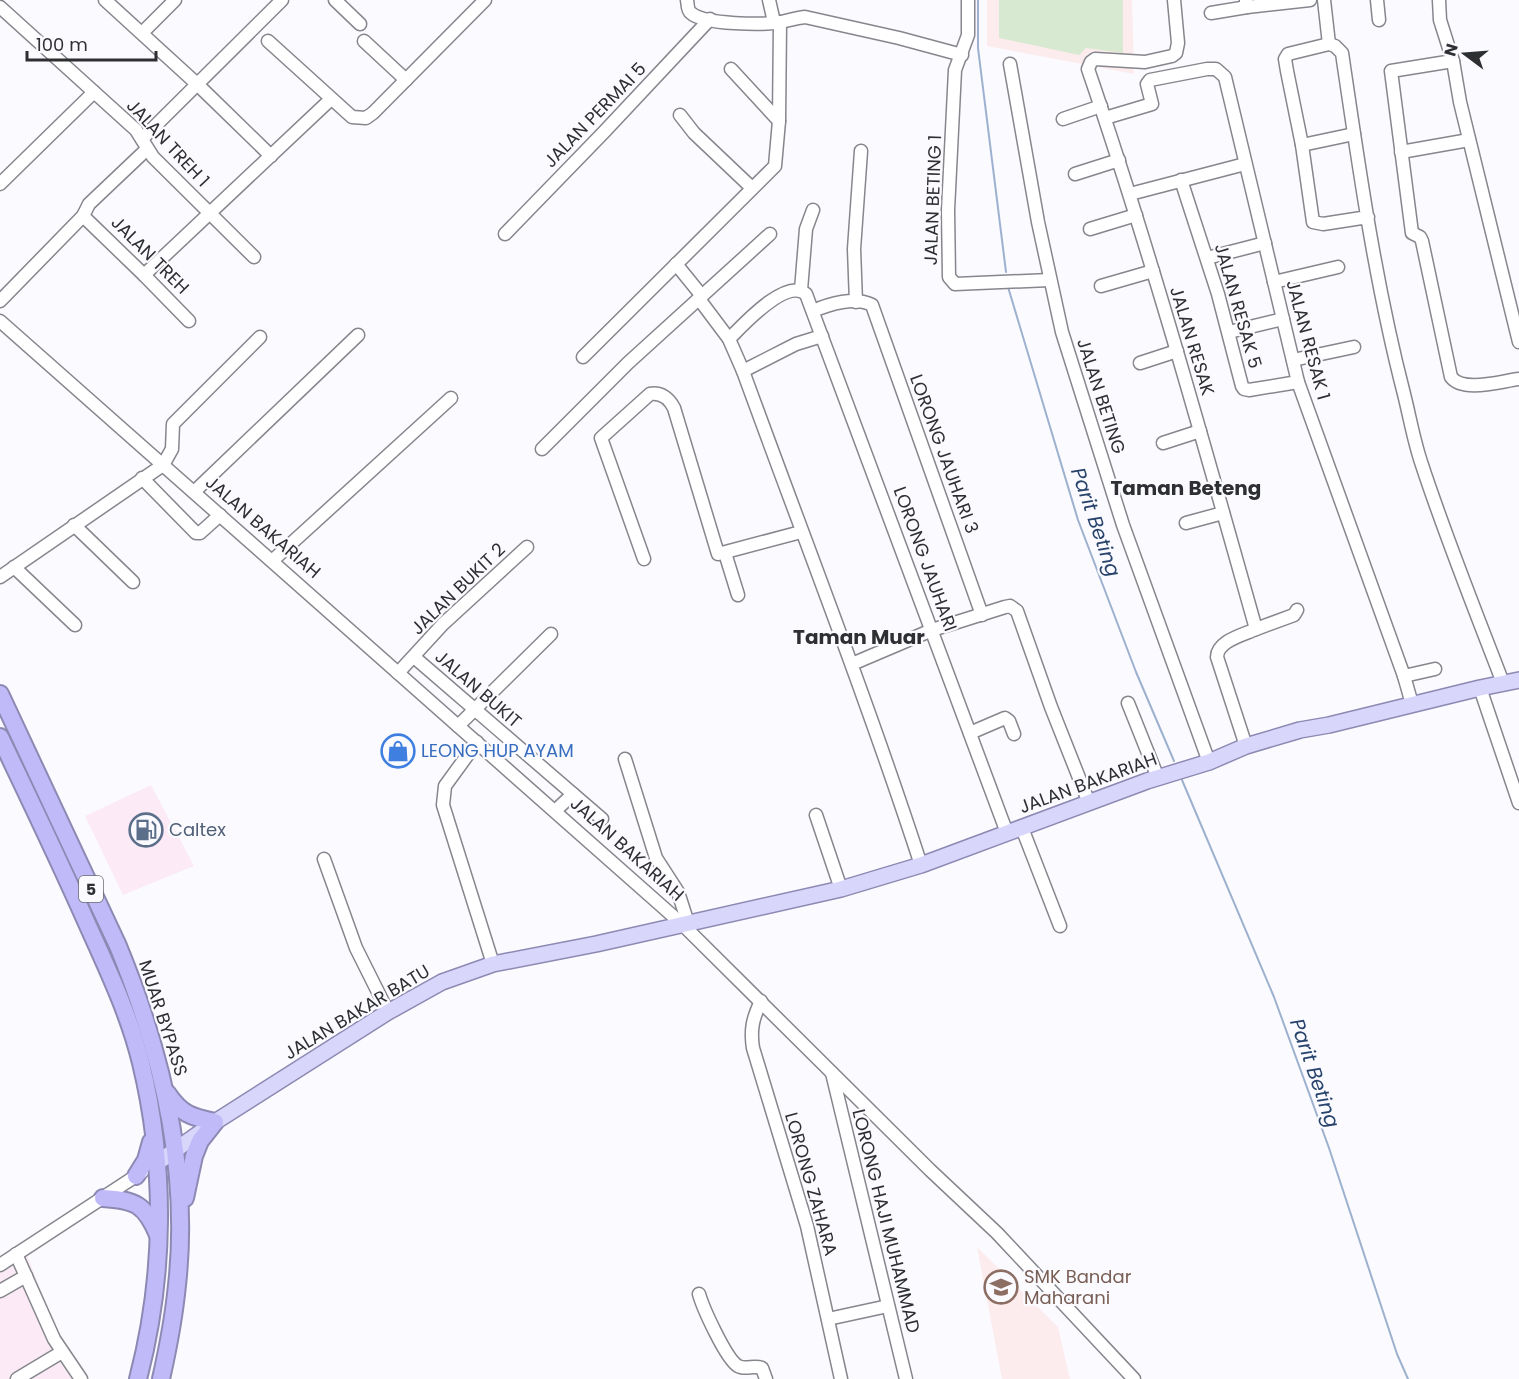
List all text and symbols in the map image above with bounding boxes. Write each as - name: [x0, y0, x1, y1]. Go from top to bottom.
- scale bar: [27, 24, 156, 62]
- north arrow: [1435, 24, 1495, 84]
- text: 100 m: [36, 32, 88, 57]
- text: N: [1438, 41, 1464, 59]
- street label: JALAN PERMAI 5: [538, 56, 651, 173]
- street label: JALAN TREH 1: [121, 93, 216, 192]
- street label: JALAN BETING 1: [918, 134, 947, 266]
- street label: JALAN TREH: [106, 210, 195, 299]
- street label: JALAN RESAK 5: [1209, 241, 1268, 371]
- street label: JALAN RESAK 1: [1280, 277, 1337, 403]
- street label: JALAN RESAK: [1164, 283, 1221, 399]
- street label: JALAN BETING: [1071, 335, 1132, 457]
- street label: LORONG JAUHARI 3: [904, 371, 985, 537]
- water label: Parit Beting: [1064, 464, 1128, 580]
- street label: JALAN BAKARIAH: [200, 470, 326, 584]
- district label: Taman Beteng: [1111, 474, 1261, 502]
- street label: LORONG JAUHARI: [888, 483, 963, 635]
- street label: JALAN BUKIT 2: [405, 537, 510, 640]
- district label: Taman Muar: [793, 623, 925, 651]
- street label: JALAN BUKIT: [430, 644, 527, 733]
- shop icon: LEONG HUP AYAM: [380, 733, 416, 769]
- place label: LEONG HUP AYAM: [421, 738, 574, 763]
- street label: JALAN BAKARIAH: [1015, 746, 1160, 819]
- street label: JALAN BAKARIAH: [565, 791, 690, 906]
- fuel station icon: Caltex: [128, 812, 164, 848]
- place label: Caltex: [169, 817, 226, 842]
- road number: 5: [79, 876, 103, 902]
- street label: MUAR BYPASS: [133, 957, 194, 1079]
- street label: JALAN BAKAR BATU: [279, 958, 434, 1065]
- water label: Parit Beting: [1283, 1015, 1347, 1131]
- street label: LORONG HAJI MUHAMMAD: [847, 1106, 926, 1335]
- street label: LORONG ZAHARA: [779, 1109, 844, 1258]
- place label: SMK Bandar Maharani: [1024, 1264, 1132, 1310]
- school or university icon: SMK Bandar Maharani: [983, 1269, 1019, 1305]

